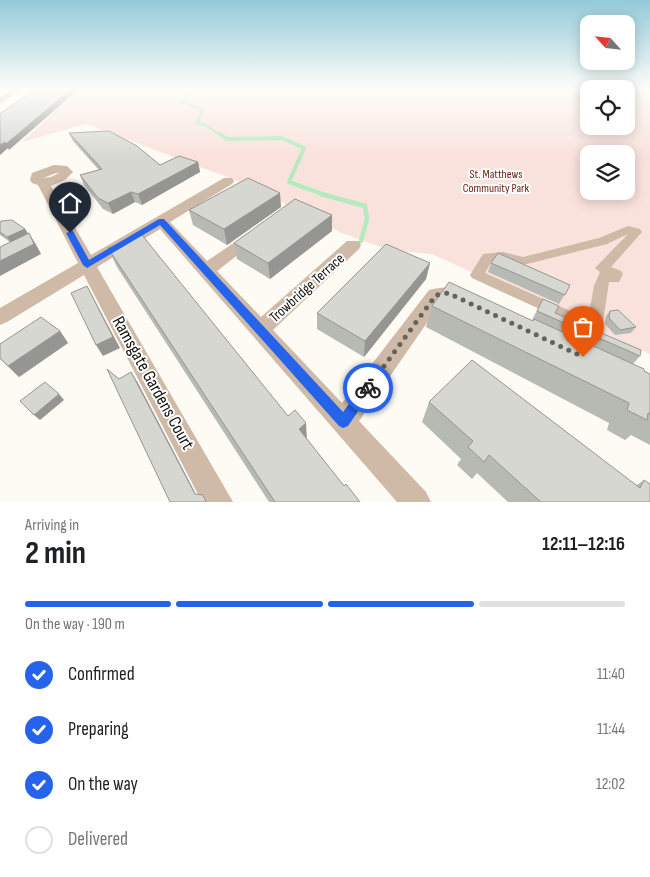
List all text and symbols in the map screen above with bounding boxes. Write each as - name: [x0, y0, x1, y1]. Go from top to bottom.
- north arrow: [580, 15, 635, 70]
- map controls: [580, 15, 635, 200]
- button: locate: [580, 80, 635, 135]
- button: layers: [580, 145, 635, 200]
- park label: St. Matthews Community Park: [463, 167, 530, 196]
- pin: [49, 182, 91, 233]
- icon: home: [56, 189, 84, 217]
- street label: Trowbridge Terrace: [265, 249, 349, 327]
- pin: [562, 306, 604, 357]
- street label: Ramsgate Gardens Court: [108, 313, 199, 454]
- icon: bag: [569, 313, 597, 341]
- courier: [343, 363, 393, 413]
- icon: bike: [354, 374, 382, 402]
- text: Arriving in: [25, 516, 79, 535]
- text: 12:11–12:16: [542, 533, 625, 556]
- text: 2 min: [25, 534, 86, 573]
- text: On the way · 190 m: [25, 615, 125, 634]
- icon: check: [25, 661, 53, 689]
- text: Confirmed: [68, 663, 135, 686]
- text: 11:40: [597, 665, 625, 684]
- icon: check: [25, 716, 53, 744]
- text: Preparing: [68, 718, 129, 741]
- text: 11:44: [597, 720, 625, 739]
- icon: check: [25, 771, 53, 799]
- text: On the way: [68, 773, 138, 796]
- text: 12:02: [596, 775, 625, 794]
- text: Delivered: [68, 828, 128, 851]

